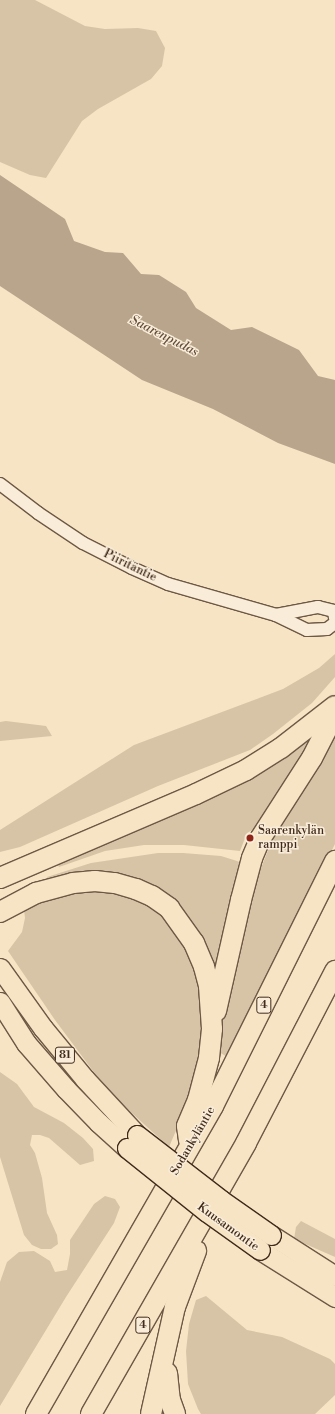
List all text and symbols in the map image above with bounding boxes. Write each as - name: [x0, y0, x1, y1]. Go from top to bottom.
- water label: Saarenpudas: [127, 312, 201, 360]
- street label: Piiritäntie: [101, 547, 159, 585]
- place label: Saarenkylän ramppi: [258, 824, 324, 852]
- marker: Saarenkylän ramppi: [245, 833, 255, 843]
- road number: 4: [256, 996, 272, 1014]
- road number: 81: [54, 1046, 76, 1064]
- street label: Sodankyläntie: [168, 1104, 218, 1178]
- street label: Kuusamontie: [194, 1200, 262, 1254]
- road number: 4: [135, 1316, 151, 1334]

